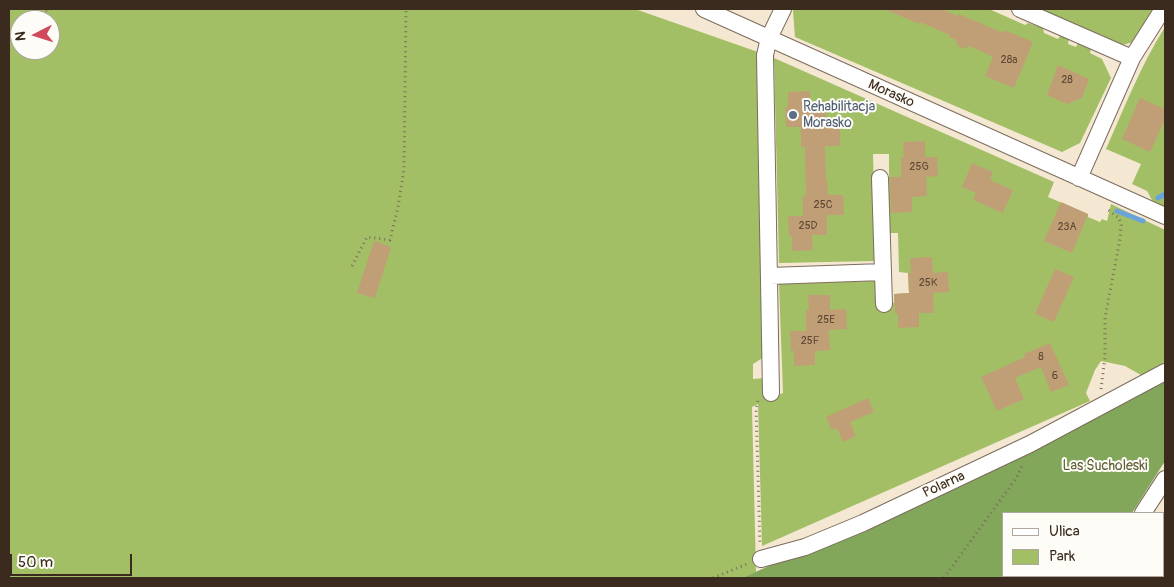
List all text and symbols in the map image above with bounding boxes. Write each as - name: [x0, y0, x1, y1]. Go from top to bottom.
- north arrow: [10, 10, 60, 60]
- text: N: [12, 31, 29, 42]
- house number: 28a: [1001, 53, 1017, 67]
- house number: 28: [1061, 73, 1073, 87]
- street label: Morasko: [865, 76, 917, 112]
- place label: Rehabilitacja Morasko: [803, 99, 875, 132]
- marker: Rehabilitacja Morasko: [787, 109, 799, 121]
- house number: 25G: [909, 160, 929, 174]
- house number: 25C: [814, 198, 832, 212]
- house number: 25D: [798, 219, 818, 233]
- house number: 23A: [1057, 220, 1077, 234]
- house number: 25K: [919, 276, 937, 290]
- house number: 25E: [817, 313, 835, 327]
- house number: 25F: [801, 334, 819, 348]
- house number: 8: [1038, 350, 1044, 364]
- house number: 6: [1052, 369, 1058, 383]
- park label: Las Sucholeski: [1063, 458, 1147, 474]
- street label: Polarna: [920, 468, 968, 502]
- legend: [1002, 512, 1164, 577]
- text: Ulica: [1049, 522, 1080, 541]
- scale bar: [12, 544, 135, 576]
- text: Park: [1049, 547, 1075, 566]
- text: 50 m: [18, 553, 53, 572]

